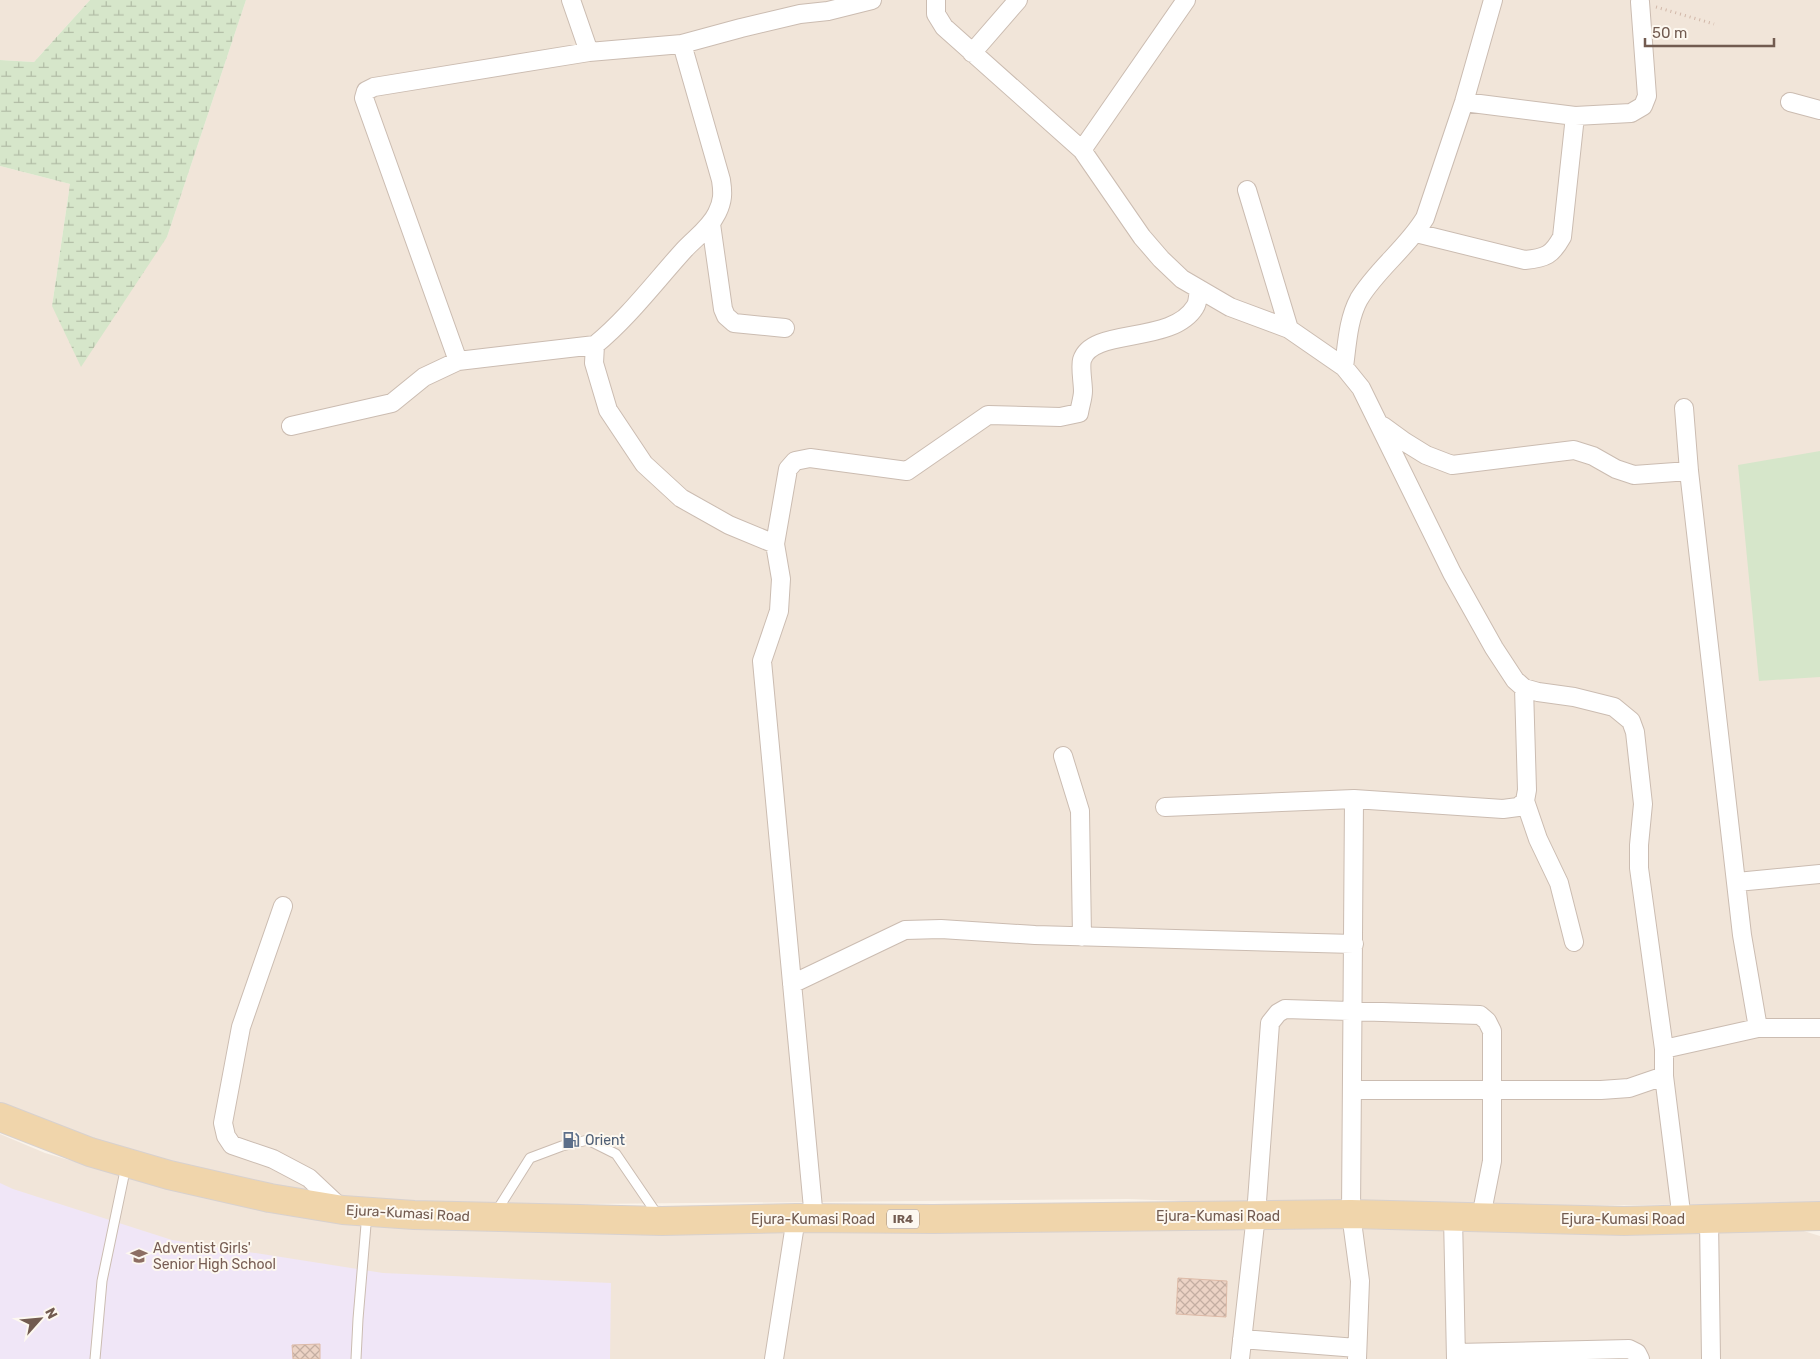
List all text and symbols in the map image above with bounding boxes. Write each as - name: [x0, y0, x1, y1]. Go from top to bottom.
- scale bar: [1645, 15, 1774, 47]
- text: 50 m: [1652, 24, 1687, 42]
- fuel station icon: Orient: [561, 1130, 581, 1150]
- place label: Orient: [585, 1132, 625, 1149]
- street label: Ejura-Kumasi Road: [346, 1202, 470, 1225]
- street label: Ejura-Kumasi Road: [1156, 1208, 1280, 1225]
- road number: IR4: [887, 1210, 919, 1228]
- street label: Ejura-Kumasi Road: [751, 1211, 875, 1228]
- street label: Ejura-Kumasi Road: [1561, 1211, 1685, 1228]
- place label: Adventist Girls' Senior High School: [153, 1240, 276, 1273]
- school or university icon: Adventist Girls' Senior High School: [129, 1246, 149, 1266]
- north arrow: [15, 1294, 65, 1344]
- text: N: [41, 1305, 61, 1322]

